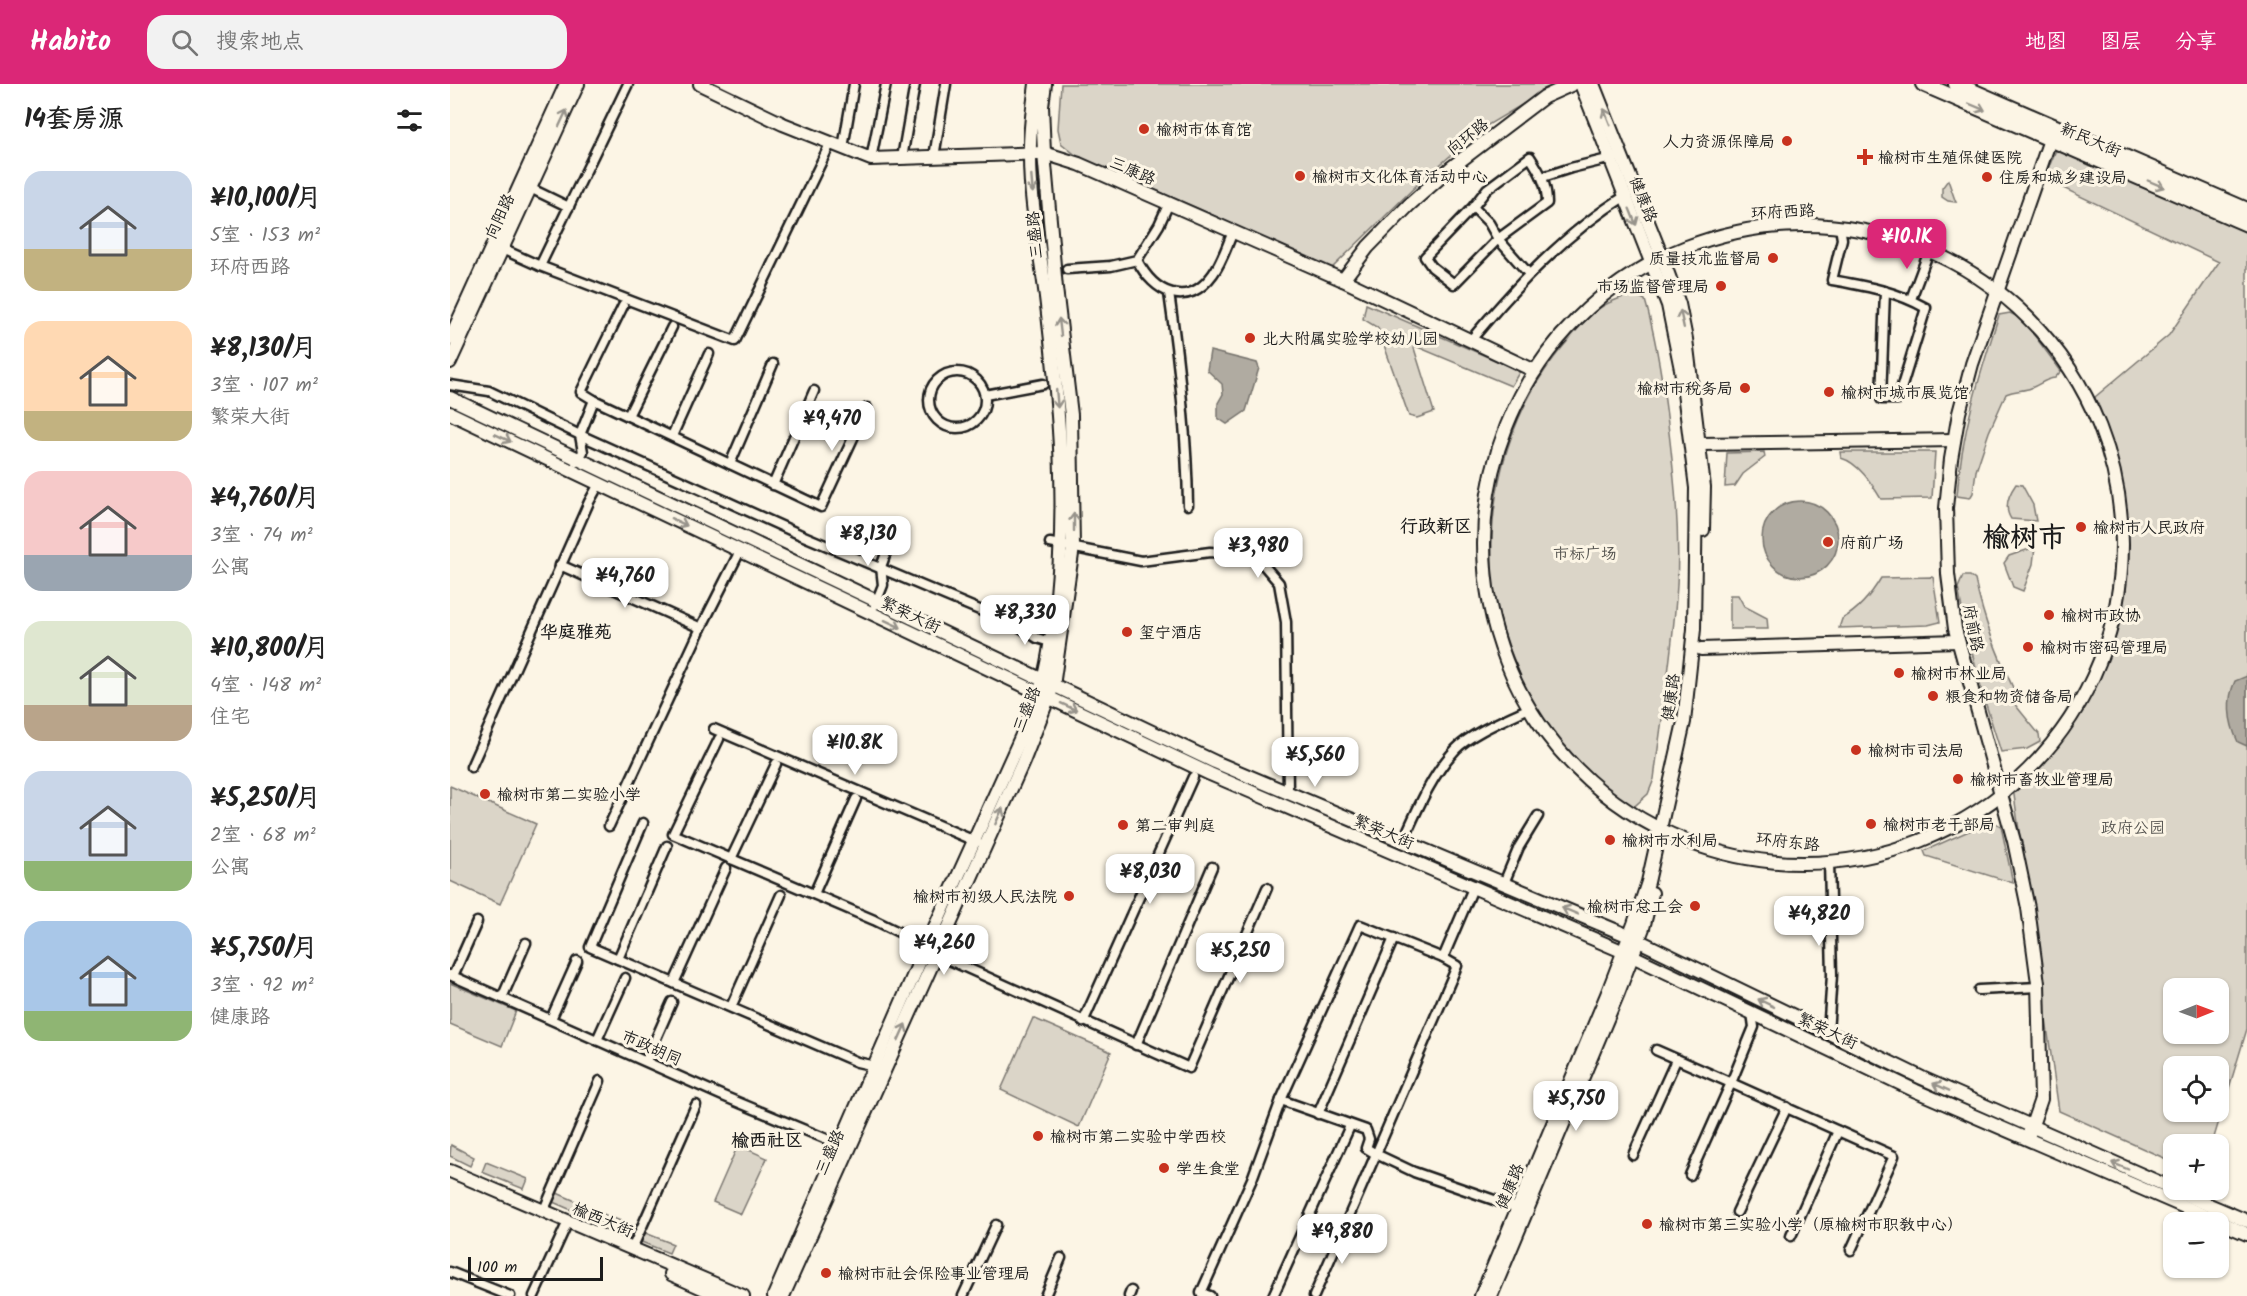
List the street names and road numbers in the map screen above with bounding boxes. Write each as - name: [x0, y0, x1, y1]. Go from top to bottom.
- street label: 向环路: [1441, 113, 1495, 162]
- street label: 新民大街: [2056, 116, 2125, 164]
- street label: 三康路: [1105, 150, 1159, 192]
- street label: 健康路: [1622, 173, 1663, 227]
- street label: 向阳路: [479, 190, 522, 244]
- street label: 环府西路: [1750, 198, 1816, 227]
- street label: 三盛路: [1021, 210, 1050, 260]
- street label: 繁荣大街: [876, 591, 945, 640]
- street label: 府前路: [1956, 602, 1989, 654]
- street label: 健康路: [1656, 672, 1687, 723]
- street label: 三盛路: [1007, 683, 1048, 737]
- street label: 繁荣大街: [1349, 808, 1418, 856]
- street label: 环府东路: [1755, 827, 1821, 858]
- street label: 繁荣大街: [1793, 1007, 1862, 1056]
- street label: 市政胡同: [617, 1024, 686, 1073]
- street label: 三盛路: [809, 1126, 852, 1180]
- street label: 健康路: [1489, 1160, 1531, 1214]
- street label: 榆西大街: [568, 1196, 637, 1244]

